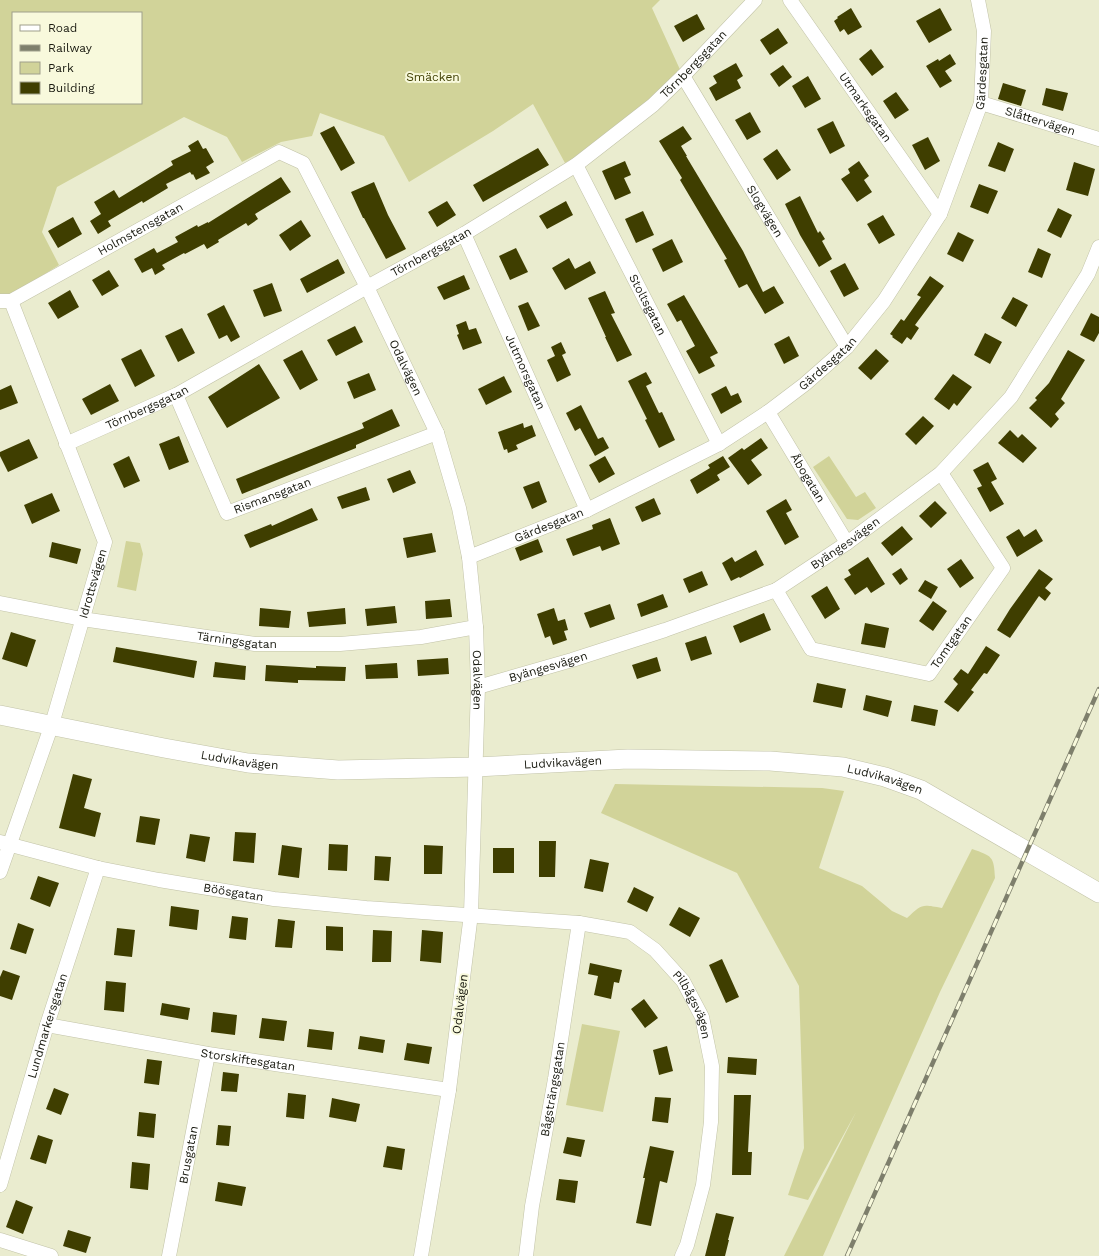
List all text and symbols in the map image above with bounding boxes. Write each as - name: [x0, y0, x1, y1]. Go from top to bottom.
- legend: [12, 12, 142, 104]
- text: Road: [48, 21, 77, 35]
- street label: Törnbergsgatan: [657, 27, 730, 101]
- street label: Gärdesgatan: [972, 36, 991, 112]
- text: Railway: [48, 41, 93, 55]
- text: Park: [48, 61, 74, 75]
- park label: Smäcken: [406, 70, 460, 84]
- street label: Utmarksgatan: [836, 70, 894, 145]
- text: Building: [48, 81, 95, 95]
- street label: Slåttervägen: [1003, 104, 1077, 138]
- street label: Slogvägen: [744, 182, 786, 240]
- street label: Holmstensgatan: [95, 200, 185, 258]
- street label: Törnbergsgatan: [389, 224, 474, 280]
- street label: Stoltsgatan: [626, 272, 669, 338]
- street label: Jutmorsgatan: [503, 332, 548, 412]
- street label: Gärdesgatan: [796, 334, 859, 393]
- street label: Odalvägen: [386, 337, 425, 398]
- street label: Törnbergsgatan: [104, 382, 191, 432]
- street label: Åbogatan: [788, 451, 828, 505]
- street label: Rismansgatan: [232, 475, 313, 517]
- street label: Gärdesgatan: [512, 505, 586, 545]
- street label: Byängesvägen: [808, 514, 882, 572]
- street label: Idrottsvägen: [76, 547, 110, 620]
- street label: Tomtgatan: [928, 613, 975, 672]
- street label: Tärningsgatan: [196, 629, 277, 651]
- street label: Byängesvägen: [507, 648, 589, 685]
- street label: Odalvägen: [470, 650, 485, 710]
- street label: Ludvikavägen: [200, 748, 279, 772]
- street label: Ludvikavägen: [523, 753, 602, 771]
- street label: Ludvikavägen: [846, 761, 925, 797]
- street label: Böösgatan: [202, 880, 265, 904]
- street label: Pilbågsvägen: [670, 968, 713, 1040]
- street label: Lundmarkersgatan: [25, 972, 70, 1080]
- street label: Odalvägen: [449, 973, 471, 1035]
- street label: Bågsträngsgatan: [538, 1041, 568, 1138]
- street label: Storskiftesgatan: [199, 1046, 296, 1074]
- street label: Brusgatan: [176, 1125, 201, 1185]

